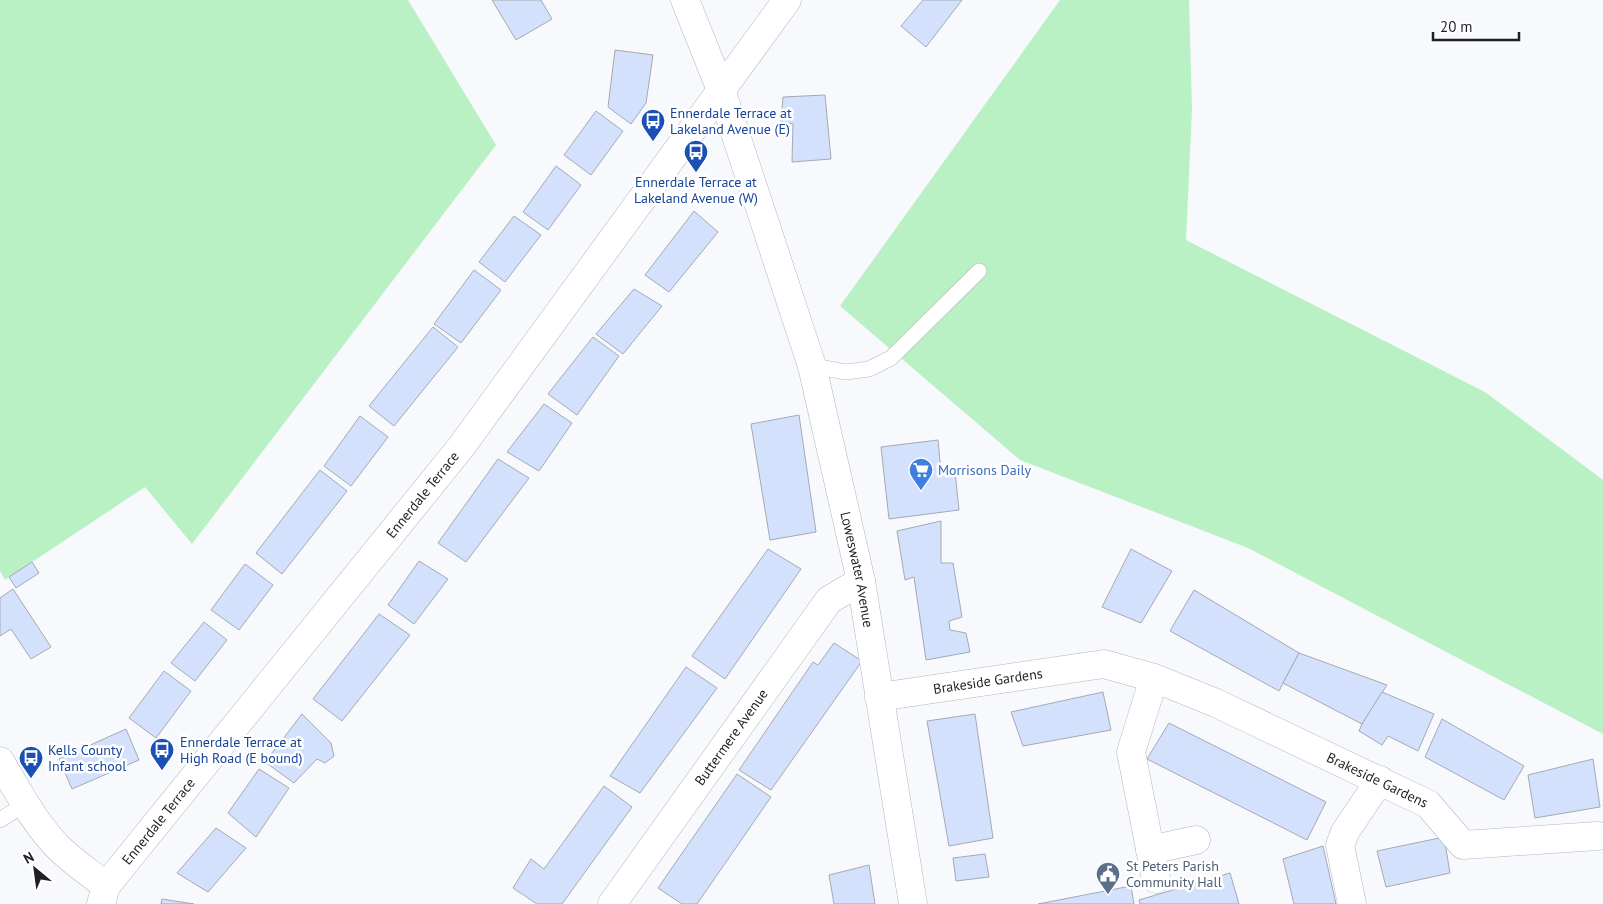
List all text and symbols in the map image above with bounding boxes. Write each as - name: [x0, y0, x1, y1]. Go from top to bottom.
- scale bar: [1433, 10, 1519, 42]
- text: 20 m: [1440, 17, 1473, 36]
- place label: Ennerdale Terrace at Lakeland Avenue (E): [670, 104, 792, 138]
- bus stop icon: Ennerdale Terrace at Lakeland Avenue (E): [640, 108, 666, 142]
- bus stop icon: Ennerdale Terrace at Lakeland Avenue (W): [683, 139, 709, 173]
- place label: Ennerdale Terrace at Lakeland Avenue (W): [634, 173, 758, 207]
- street label: Ennerdale Terrace: [382, 448, 463, 542]
- supermarket icon: Morrisons Daily: [908, 457, 934, 491]
- place label: Morrisons Daily: [938, 461, 1031, 479]
- street label: Loweswater Avenue: [836, 510, 877, 629]
- street label: Brakeside Gardens: [932, 664, 1044, 698]
- street label: Buttermere Avenue: [691, 685, 772, 789]
- place label: Ennerdale Terrace at High Road (E bound): [180, 733, 302, 767]
- bus stop icon: Ennerdale Terrace at High Road (E bound): [149, 737, 175, 771]
- place label: Kells County Infant school: [48, 741, 126, 775]
- bus stop icon: Kells County Infant school: [18, 745, 44, 779]
- street label: Brakeside Gardens: [1324, 748, 1431, 812]
- street label: Ennerdale Terrace: [118, 774, 199, 868]
- north arrow: [10, 844, 60, 894]
- text: N: [20, 848, 37, 868]
- place label: St Peters Parish Community Hall: [1126, 857, 1222, 891]
- public building icon: St Peters Parish Community Hall: [1095, 861, 1121, 895]

